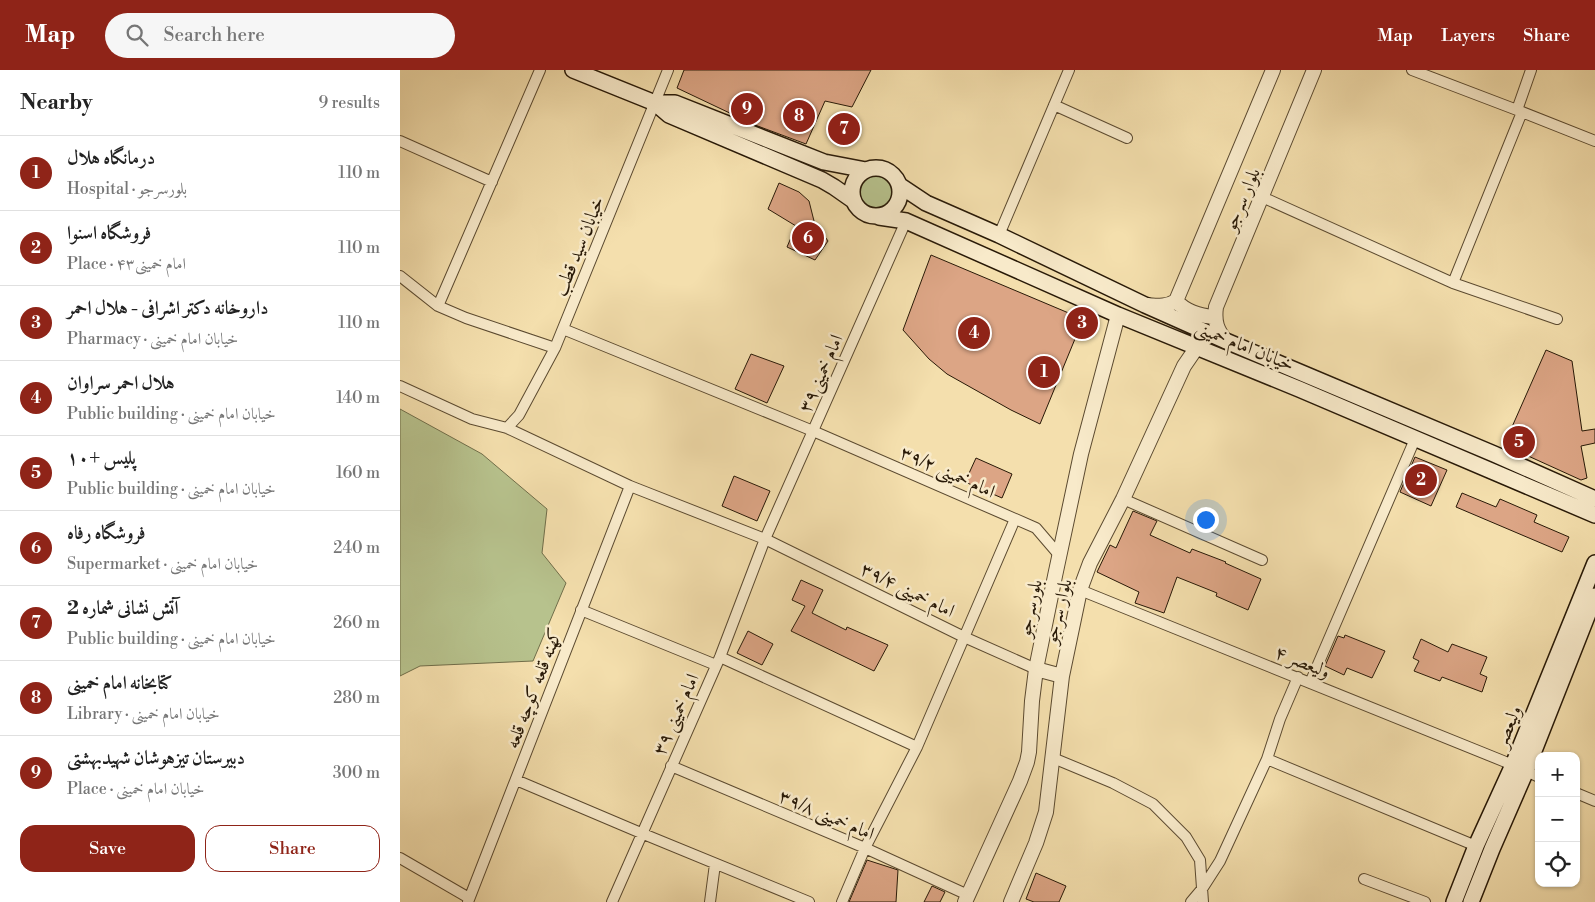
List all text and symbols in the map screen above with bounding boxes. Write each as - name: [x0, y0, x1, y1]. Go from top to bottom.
- search box: [105, 13, 455, 58]
- text: Map: [25, 20, 75, 50]
- icon: search: [123, 21, 151, 49]
- text: Search here: [163, 23, 265, 47]
- text: Map: [1378, 24, 1413, 47]
- text: Layers: [1441, 24, 1495, 47]
- text: Share: [1523, 24, 1570, 47]
- text: Nearby: [20, 90, 93, 116]
- pin: 9: [731, 90, 763, 128]
- text: 9 results: [319, 93, 380, 113]
- pin: 8: [783, 97, 815, 135]
- pin: 7: [828, 110, 860, 148]
- text: درمانگاه هلال: [67, 146, 155, 170]
- text: 1: [32, 163, 40, 183]
- text: 110 m: [338, 163, 380, 183]
- street label: بلوار سرجو: [1217, 164, 1266, 236]
- text: Hospital · بلورسرجو: [67, 179, 187, 199]
- street label: خیابان سید قطب: [548, 193, 610, 300]
- pin: 6: [792, 219, 824, 257]
- text: فروشگاه اسنوا: [67, 221, 151, 245]
- text: 2: [31, 238, 41, 258]
- text: 110 m: [338, 238, 380, 258]
- text: Place · امام خمینی۴۳: [67, 254, 186, 274]
- text: داروخانه دکتر اشرافی - هلال احمر: [67, 296, 269, 320]
- pin: 3: [1066, 304, 1098, 342]
- text: 3: [31, 313, 41, 333]
- text: 110 m: [338, 313, 380, 333]
- pin: 4: [958, 314, 990, 352]
- street label: خیابان امام خمینی: [1190, 315, 1298, 380]
- text: Pharmacy · خیابان امام خمینی: [67, 329, 238, 349]
- street label: امام خمینی۳۹: [793, 331, 852, 418]
- pin: 1: [1028, 353, 1060, 391]
- text: هلال احمر سراوان: [67, 371, 175, 395]
- text: 4: [31, 388, 41, 408]
- text: 140 m: [336, 388, 380, 408]
- text: Public building · خیابان امام خمینی: [67, 404, 276, 424]
- pin: 5: [1503, 423, 1535, 461]
- street label: امام خمینی ۳۹/۲: [895, 440, 999, 507]
- text: پلیس +۱۰: [67, 446, 136, 470]
- pin: 2: [1405, 461, 1437, 499]
- text: 5: [31, 463, 41, 483]
- text: 160 m: [336, 463, 380, 483]
- text: Public building · خیابان امام خمینی: [67, 479, 276, 499]
- your location: [1193, 507, 1219, 533]
- text: فروشگاه رفاه: [67, 521, 146, 545]
- text: 6: [31, 538, 41, 558]
- text: 240 m: [333, 538, 380, 558]
- text: Supermarket · خیابان امام خمینی: [67, 554, 258, 574]
- street label: امام خمینی ۳۹/۴: [855, 557, 958, 627]
- street label: بلوار سرجو: [1038, 576, 1078, 648]
- street label: بلورسرجو: [1012, 577, 1048, 641]
- text: آتش نشانی شماره 2: [67, 596, 179, 620]
- text: 7: [31, 613, 41, 633]
- text: 260 m: [333, 613, 380, 633]
- street label: کهنه قلعه کوچه قلعه: [500, 625, 569, 752]
- text: Public building · خیابان امام خمینی: [67, 629, 276, 649]
- street label: ولیعصر ۴: [1271, 640, 1334, 684]
- street label: امام خمینی ۳۹: [647, 670, 708, 761]
- text: کتابخانه امام خمینی: [67, 671, 172, 695]
- text: 8: [31, 688, 41, 708]
- text: 280 m: [333, 688, 380, 708]
- street label: ولیعصر: [1488, 702, 1527, 753]
- text: Library · خیابان امام خمینی: [67, 704, 220, 724]
- text: دبیرستان تیزهوشان شهیدبهشتی: [67, 746, 245, 770]
- map controls: [1535, 752, 1580, 887]
- button: +: [1535, 752, 1580, 797]
- text: 9: [31, 763, 41, 783]
- text: 300 m: [333, 763, 380, 783]
- text: Place · خیابان امام خمینی: [67, 779, 205, 799]
- street label: امام خمینی ۳۹/۸: [774, 784, 878, 849]
- button: −: [1535, 797, 1580, 842]
- button: Save: [20, 825, 195, 872]
- button: Share: [205, 825, 380, 872]
- button: locate: [1535, 842, 1580, 887]

